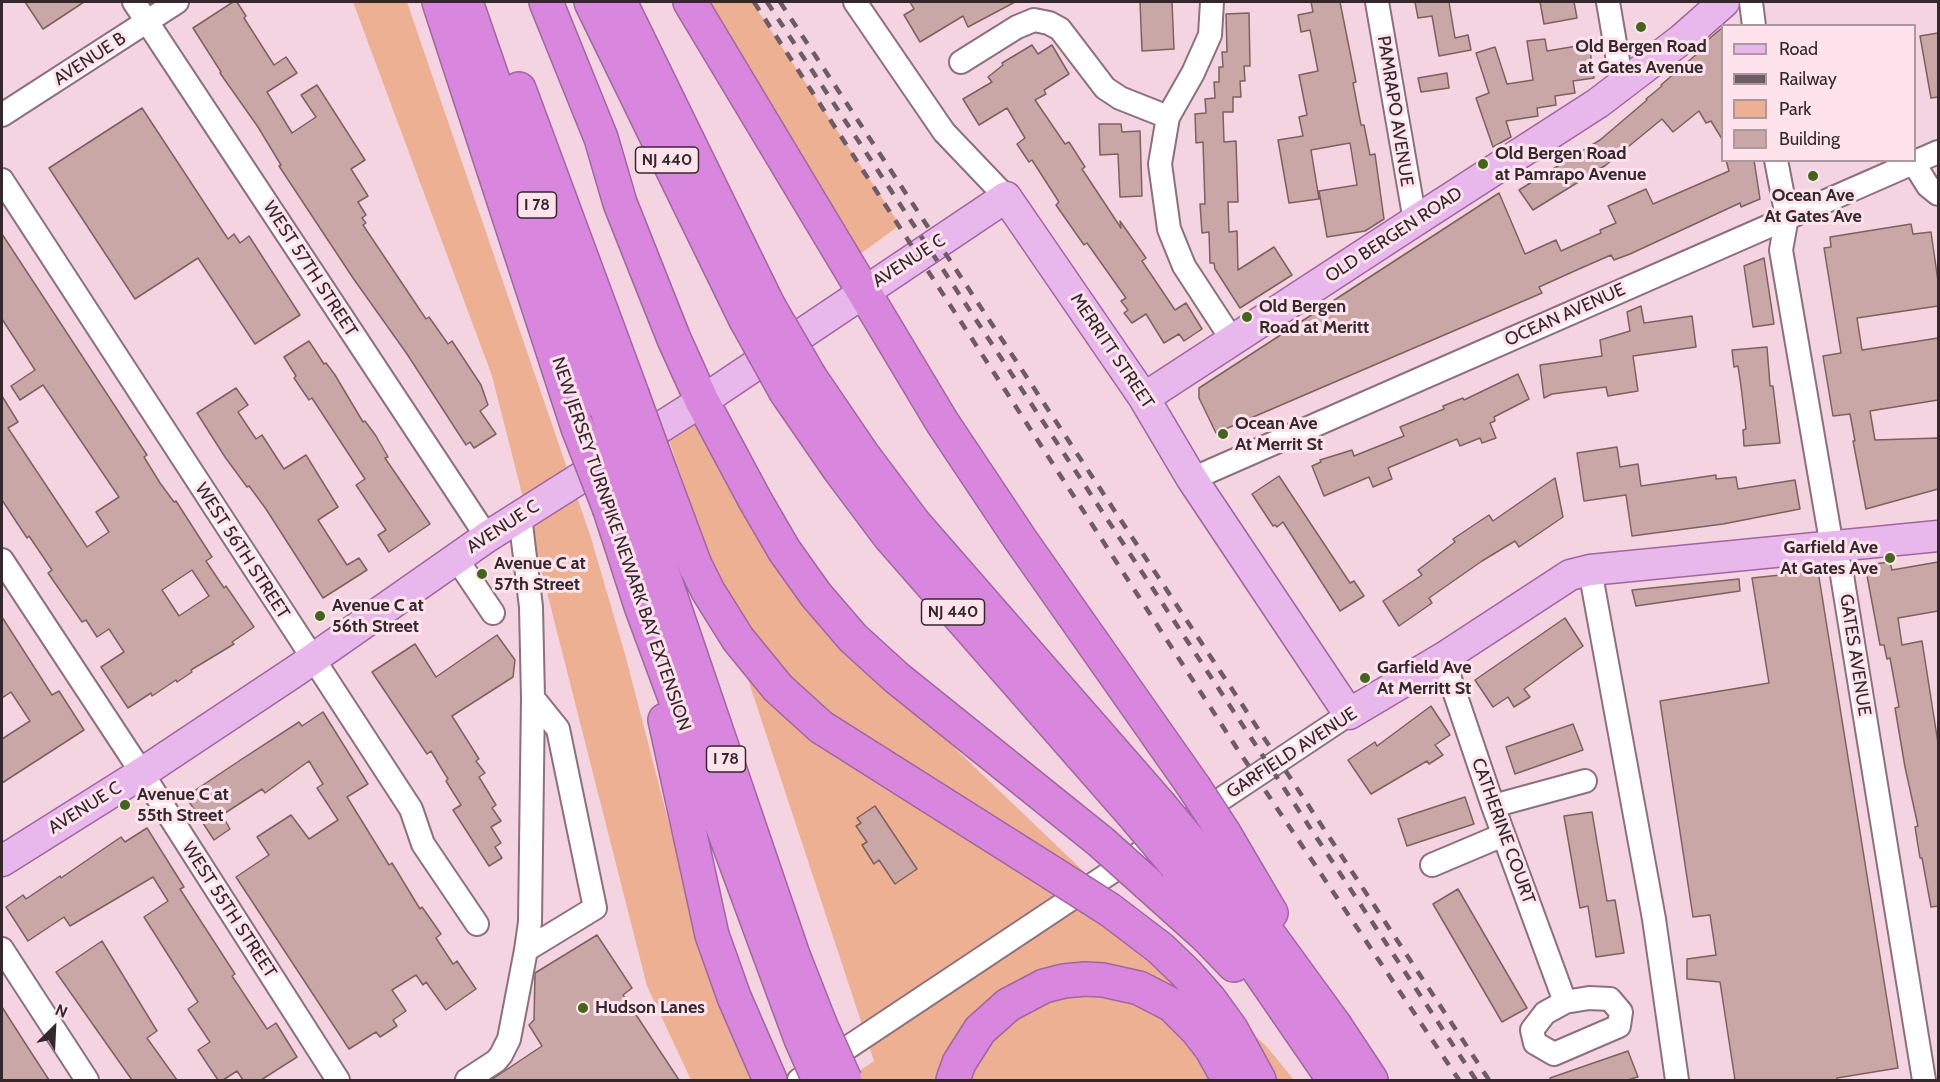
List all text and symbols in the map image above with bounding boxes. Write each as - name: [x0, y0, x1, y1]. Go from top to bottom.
- marker: Old Bergen Road at Gates Avenue: [1634, 20, 1648, 34]
- legend: [1721, 24, 1916, 162]
- street label: AVENUE B: [50, 28, 130, 90]
- street label: PAMRAPO AVENUE: [1372, 34, 1418, 188]
- place label: Old Bergen Road at Gates Avenue: [1575, 36, 1707, 78]
- text: Road: [1779, 38, 1818, 60]
- text: Railway: [1779, 68, 1837, 90]
- text: Park: [1779, 98, 1811, 120]
- text: Building: [1779, 128, 1840, 150]
- place label: Old Bergen Road at Pamrapo Avenue: [1495, 143, 1646, 186]
- road number: NJ 440: [636, 147, 698, 173]
- marker: Old Bergen Road at Pamrapo Avenue: [1476, 157, 1490, 171]
- marker: Ocean Ave At Gates Ave: [1806, 169, 1820, 183]
- street label: OLD BERGEN ROAD: [1321, 183, 1467, 287]
- place label: Ocean Ave At Gates Ave: [1764, 185, 1862, 228]
- road number: I 78: [518, 192, 556, 218]
- street label: WEST 57TH STREET: [258, 197, 362, 341]
- street label: AVENUE C: [869, 230, 949, 292]
- street label: OCEAN AVENUE: [1501, 279, 1629, 351]
- street label: MERRITT STREET: [1065, 289, 1159, 413]
- place label: Old Bergen Road at Meritt: [1259, 296, 1369, 338]
- marker: Old Bergen Road at Meritt: [1240, 310, 1254, 324]
- street label: NEW JERSEY TURNPIKE NEWARK BAY EXTENSION: [547, 354, 695, 734]
- place label: Ocean Ave At Merrit St: [1235, 413, 1323, 456]
- marker: Ocean Ave At Merrit St: [1216, 427, 1230, 441]
- street label: WEST 56TH STREET: [190, 479, 294, 623]
- street label: AVENUE C: [463, 496, 543, 558]
- place label: Garfield Ave At Gates Ave: [1780, 537, 1878, 580]
- marker: Garfield Ave At Gates Ave: [1883, 551, 1897, 565]
- place label: Avenue C at 57th Street: [494, 553, 586, 596]
- marker: Avenue C at 57th Street: [475, 567, 489, 581]
- street label: GATES AVENUE: [1835, 592, 1875, 718]
- place label: Avenue C at 56th Street: [332, 595, 424, 638]
- road number: NJ 440: [922, 599, 984, 625]
- marker: Avenue C at 56th Street: [313, 609, 327, 623]
- place label: Garfield Ave At Merritt St: [1377, 657, 1471, 700]
- marker: Garfield Ave At Merritt St: [1358, 671, 1372, 685]
- street label: GARFIELD AVENUE: [1223, 703, 1361, 803]
- road number: I 78: [706, 746, 746, 772]
- street label: CATHERINE COURT: [1467, 755, 1539, 907]
- street label: AVENUE C: [45, 777, 125, 839]
- place label: Avenue C at 55th Street: [137, 784, 229, 826]
- marker: Avenue C at 55th Street: [118, 798, 132, 812]
- street label: WEST 55TH STREET: [177, 838, 281, 982]
- place label: Hudson Lanes: [595, 997, 705, 1019]
- north arrow: [24, 998, 84, 1058]
- text: N: [52, 1000, 71, 1022]
- marker: Hudson Lanes: [576, 1001, 590, 1015]

